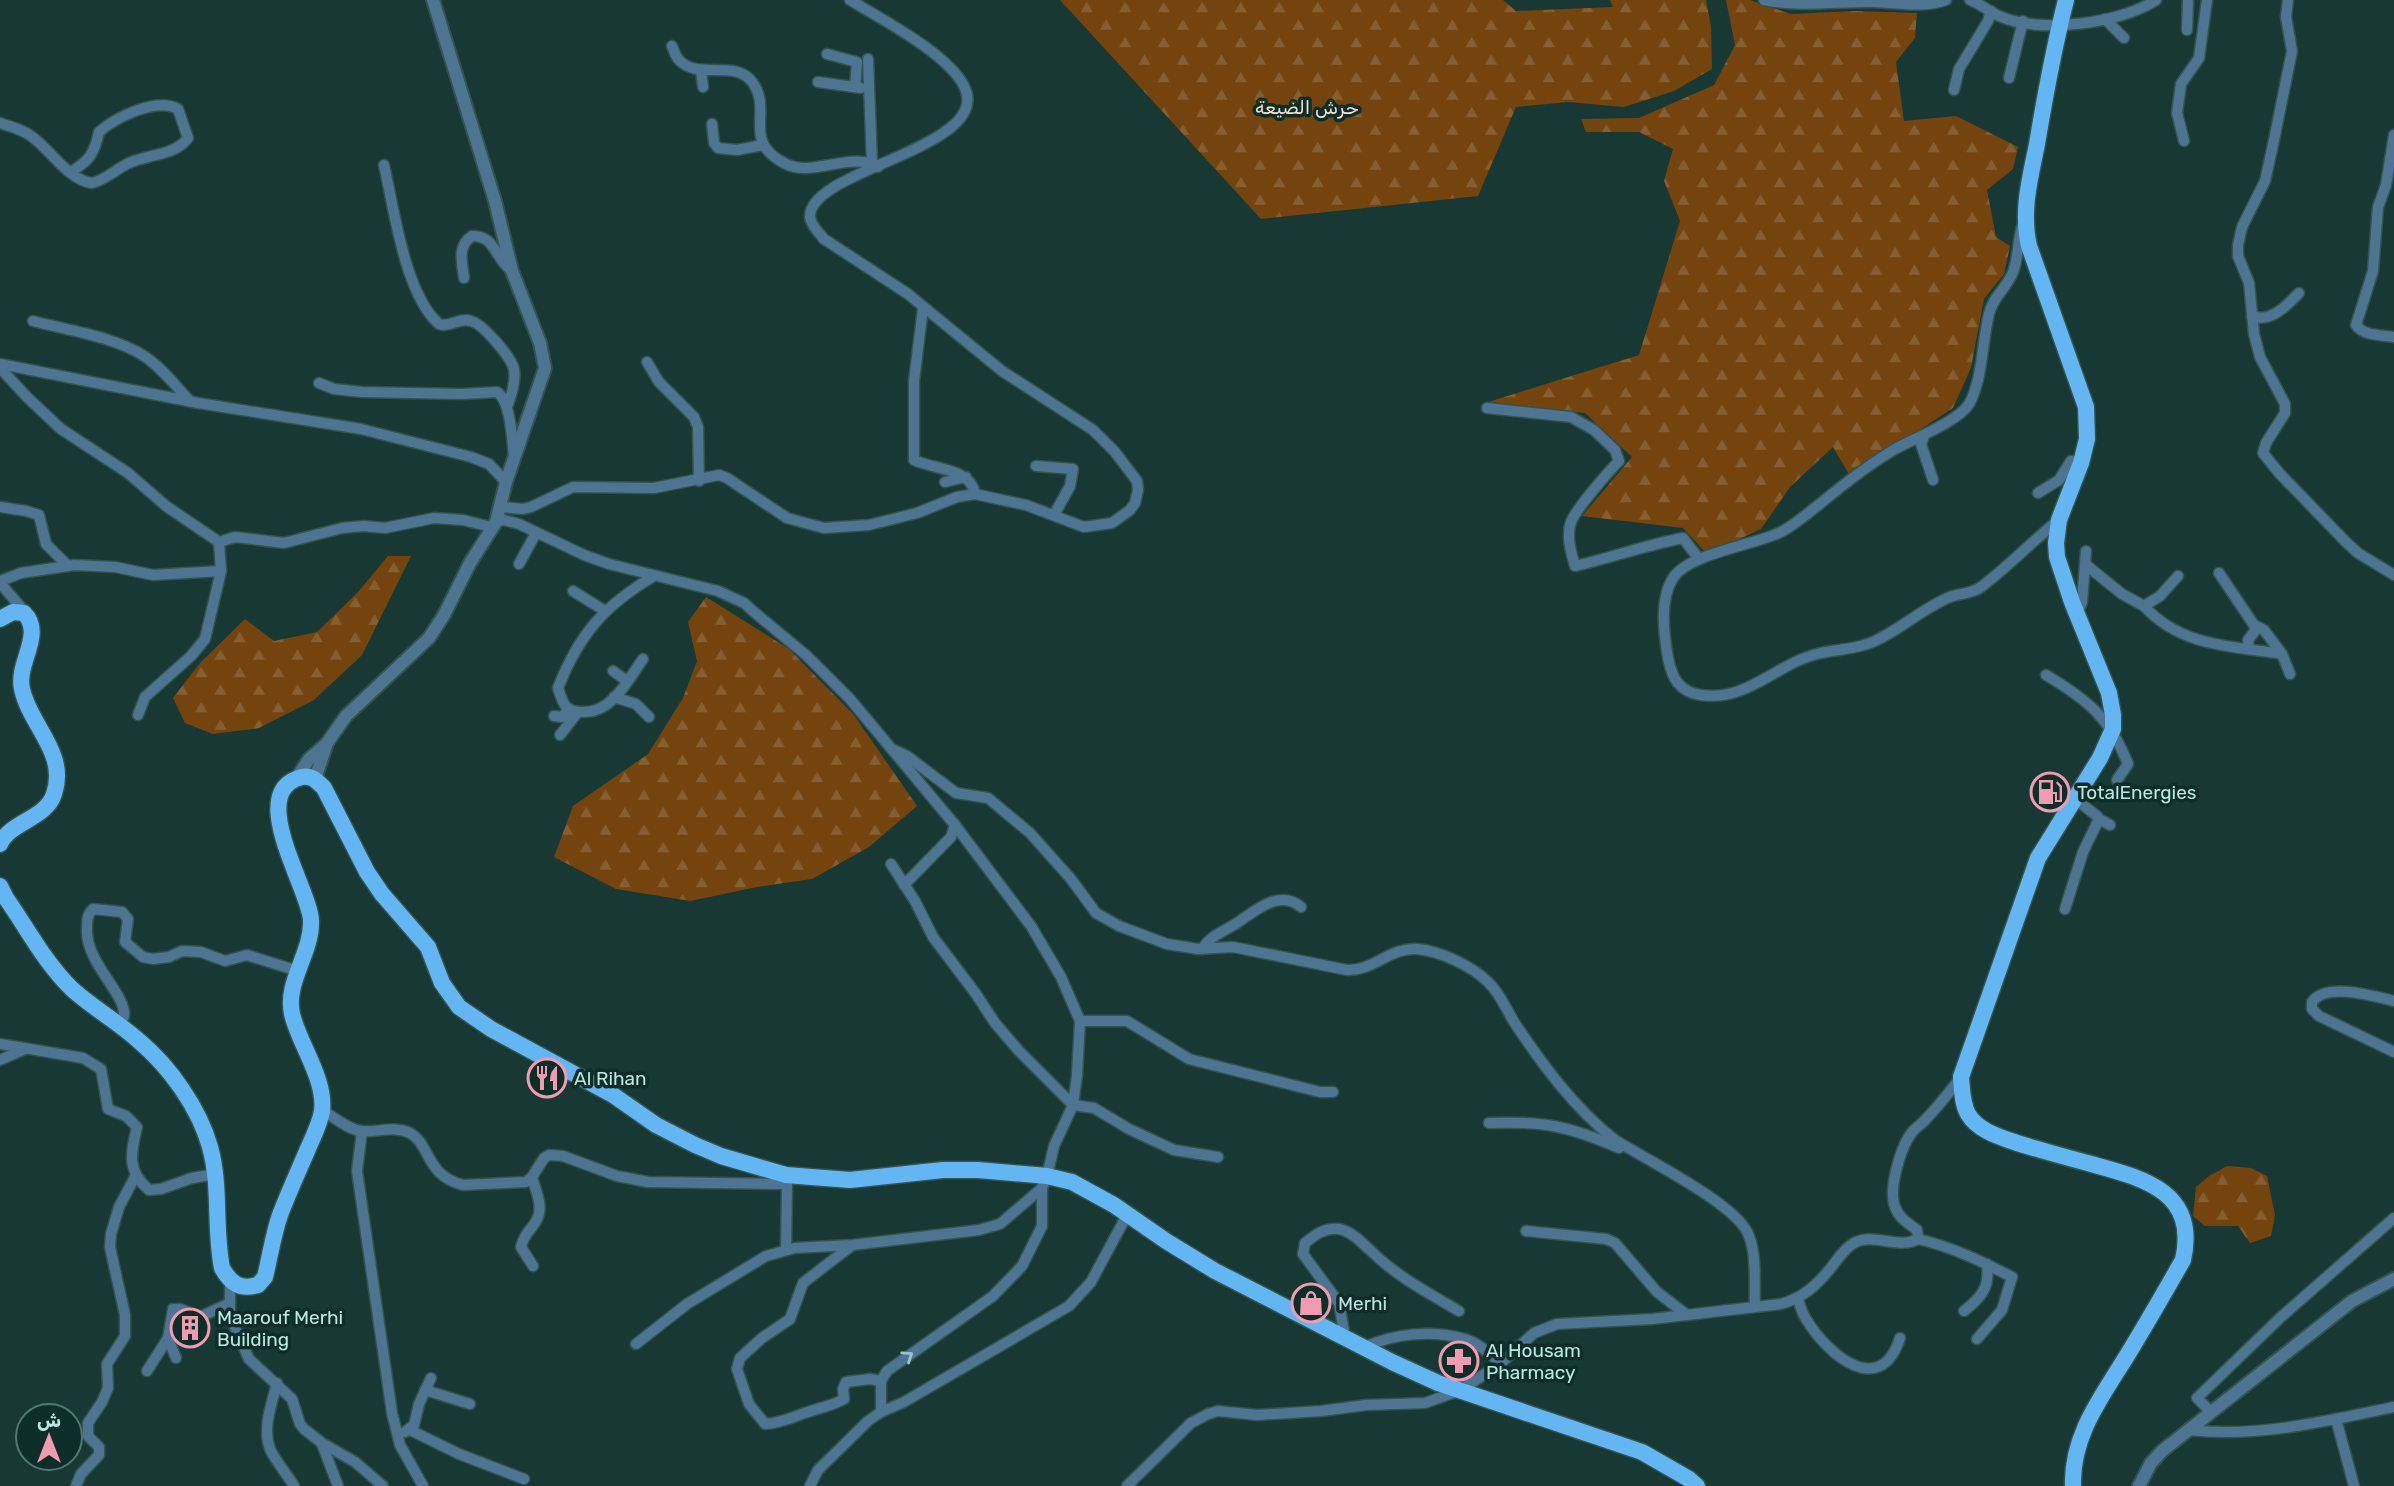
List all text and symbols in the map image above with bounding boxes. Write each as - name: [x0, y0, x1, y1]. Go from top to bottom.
- park label: حرش الضيعة: [1255, 96, 1359, 119]
- fuel station icon: TotalEnergies: [2029, 771, 2071, 813]
- place label: TotalEnergies: [2077, 781, 2197, 804]
- restaurant icon: Al Rihan: [526, 1057, 568, 1099]
- place label: Al Rihan: [574, 1067, 647, 1090]
- shop icon: Merhi: [1290, 1282, 1332, 1324]
- place label: Merhi: [1338, 1292, 1387, 1315]
- place label: Maarouf Merhi Building: [217, 1306, 343, 1351]
- building icon: Maarouf Merhi Building: [169, 1307, 211, 1349]
- place label: Al Housam Pharmacy: [1486, 1339, 1581, 1384]
- pharmacy icon: Al Housam Pharmacy: [1438, 1340, 1480, 1382]
- one-way arrow: [900, 1352, 913, 1364]
- north arrow: [14, 1402, 84, 1472]
- text: ش: [37, 1409, 61, 1432]

